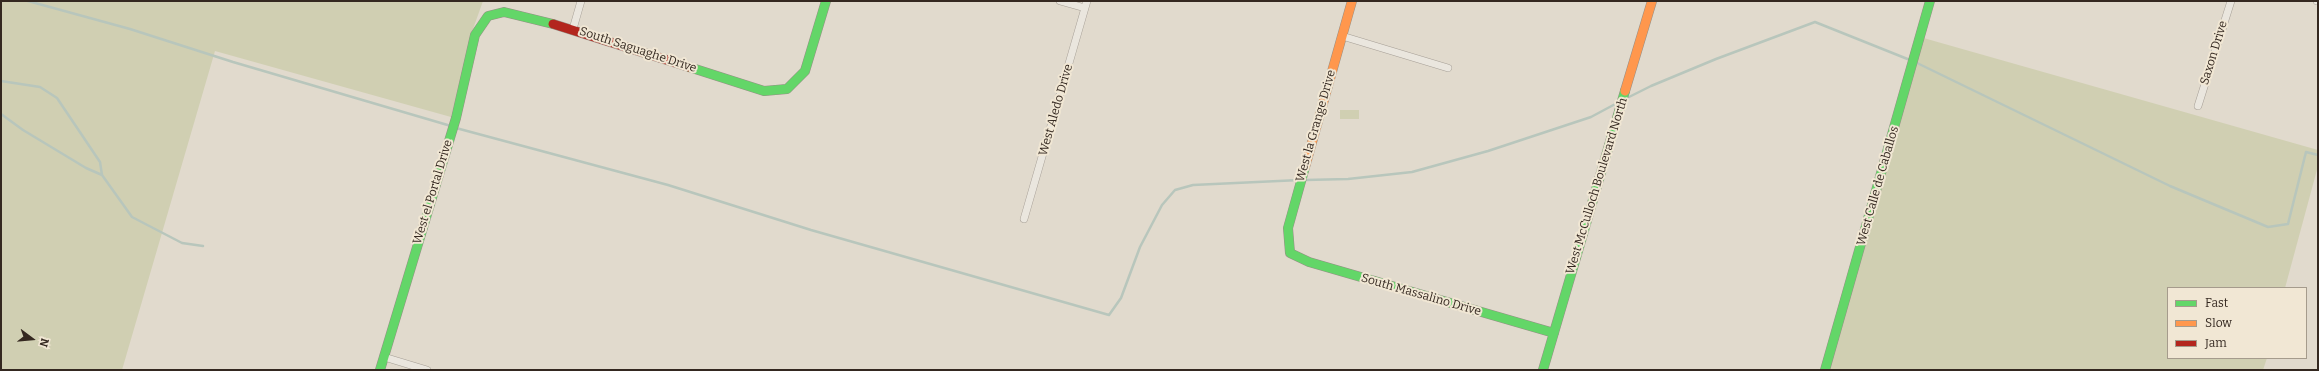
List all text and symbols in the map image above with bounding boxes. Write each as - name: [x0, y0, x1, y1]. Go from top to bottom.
- street label: Saxon Drive: [2197, 19, 2231, 87]
- street label: South Saguaghe Drive: [578, 24, 698, 76]
- street label: West Aledo Drive: [1036, 62, 1076, 158]
- street label: West la Grange Drive: [1293, 68, 1339, 184]
- street label: West McCulloch Boulevard North: [1563, 96, 1631, 276]
- street label: West Calle de Caballos: [1854, 125, 1902, 247]
- street label: West el Portal Drive: [410, 138, 456, 246]
- street label: South Massalino Drive: [1359, 271, 1483, 319]
- legend: [2167, 287, 2307, 359]
- text: Fast: [2205, 296, 2228, 310]
- text: Slow: [2205, 316, 2232, 330]
- north arrow: [12, 319, 52, 359]
- text: Jam: [2205, 336, 2227, 350]
- text: N: [37, 337, 51, 348]

